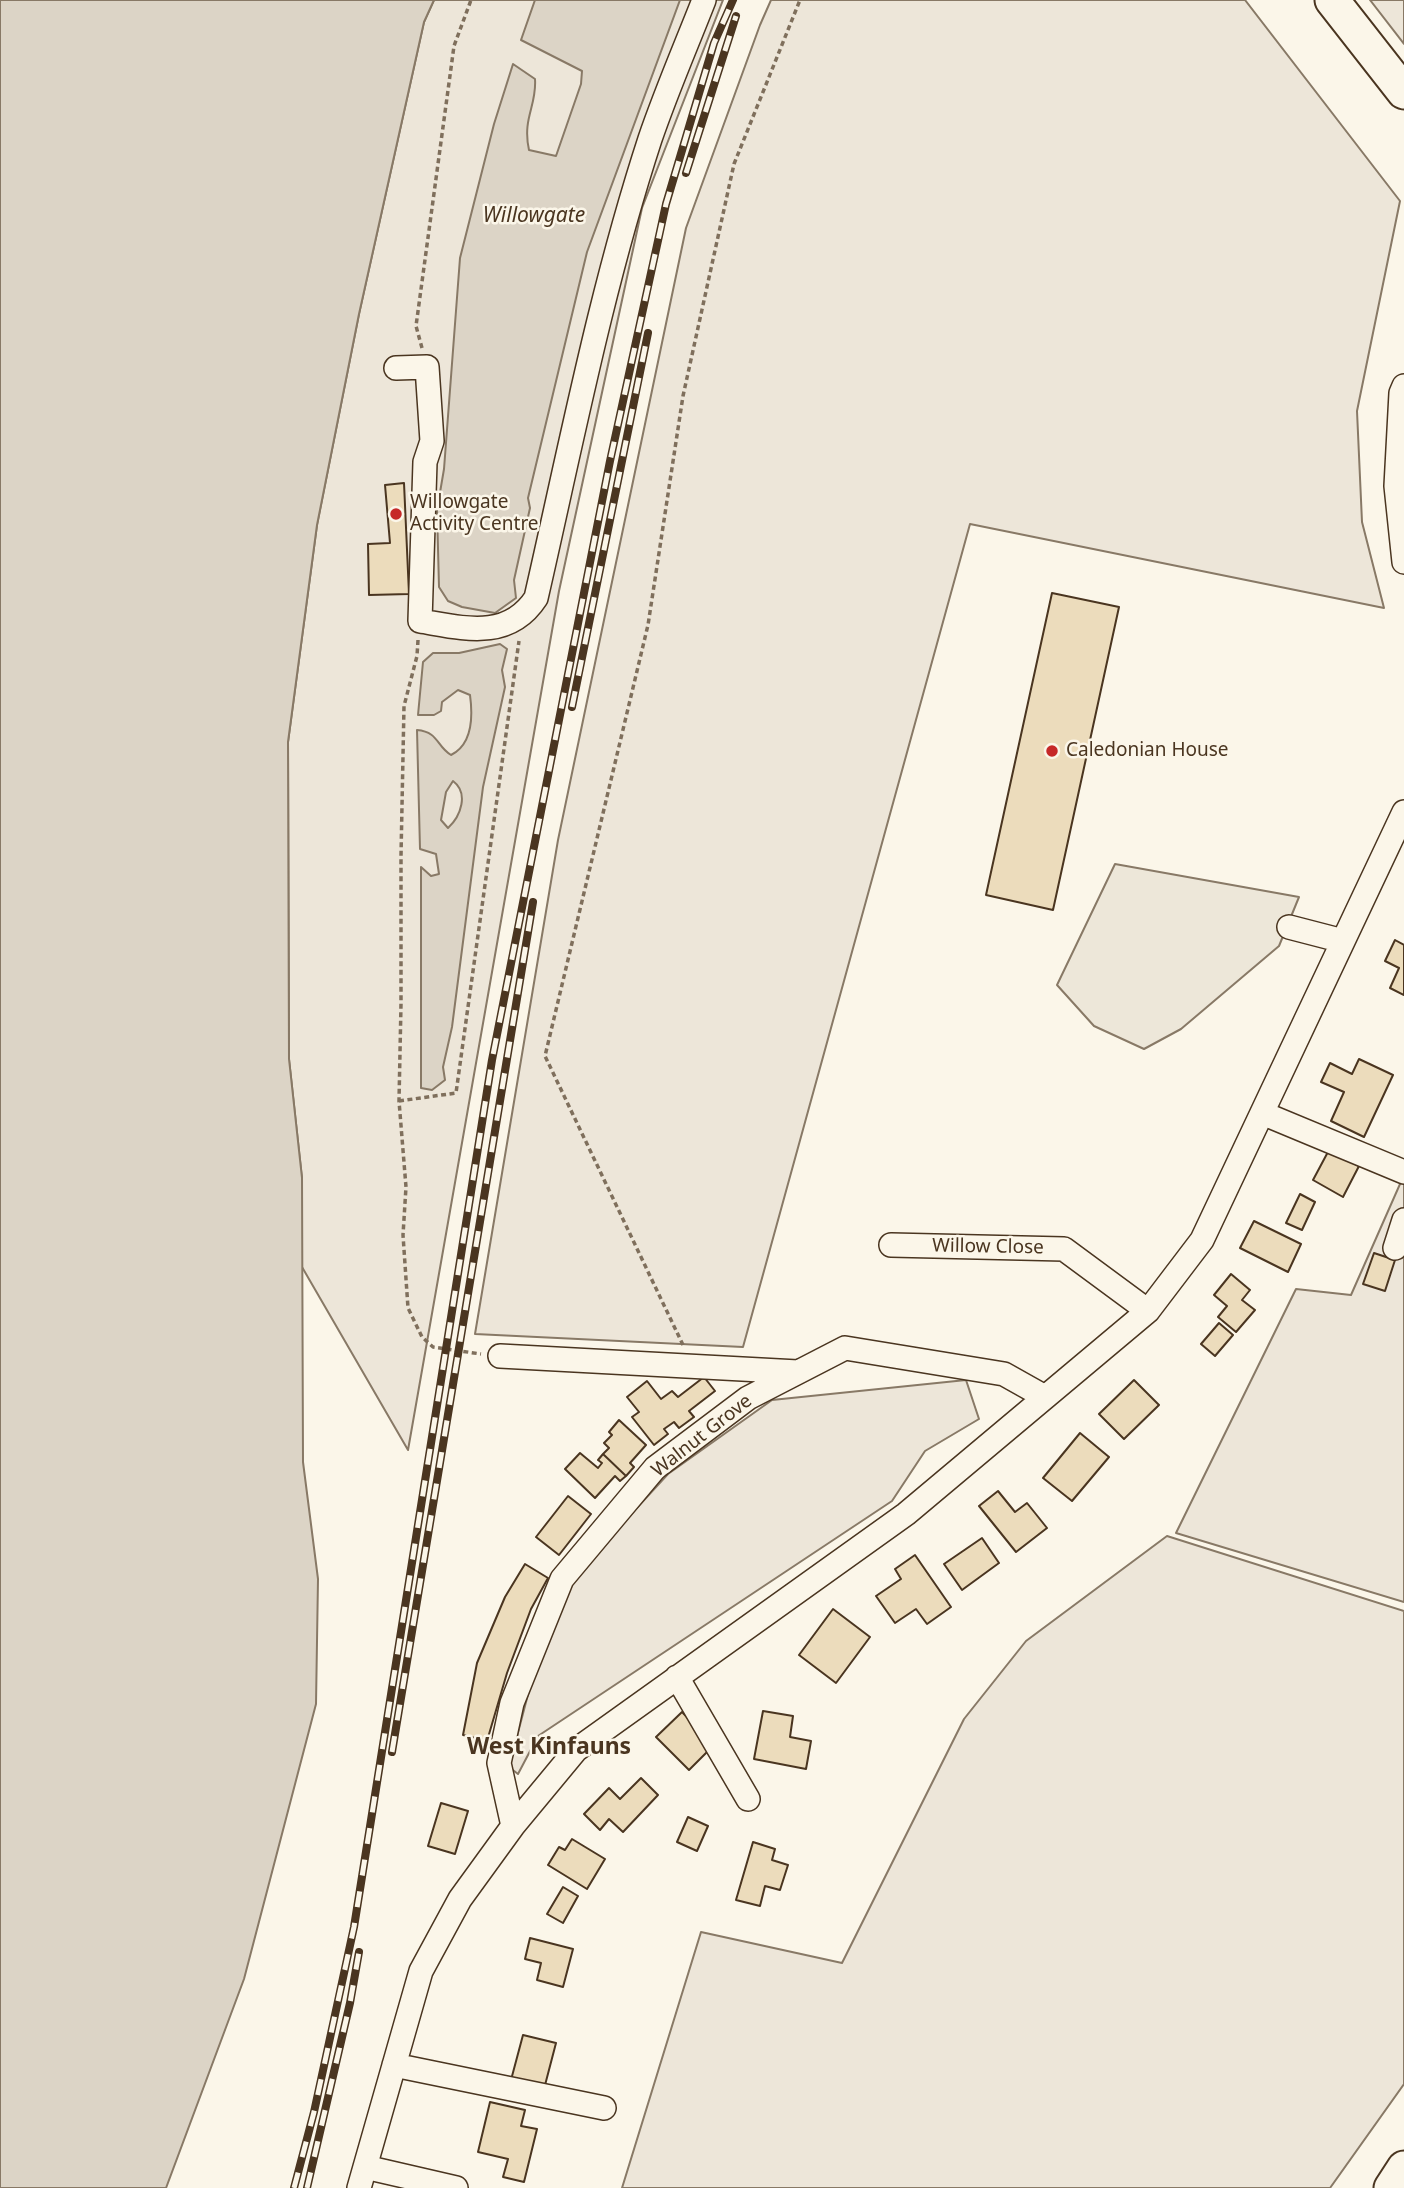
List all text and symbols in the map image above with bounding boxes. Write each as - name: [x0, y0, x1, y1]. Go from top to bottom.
- water label: Willowgate: [483, 203, 585, 229]
- place label: Willowgate Activity Centre: [410, 492, 539, 536]
- marker: Willowgate Activity Centre: [388, 506, 404, 522]
- place label: Caledonian House: [1066, 740, 1229, 762]
- marker: Caledonian House: [1044, 743, 1060, 759]
- street label: Willow Close: [932, 1235, 1044, 1259]
- street label: Walnut Grove: [647, 1390, 757, 1482]
- district label: West Kinfauns: [467, 1733, 631, 1761]

